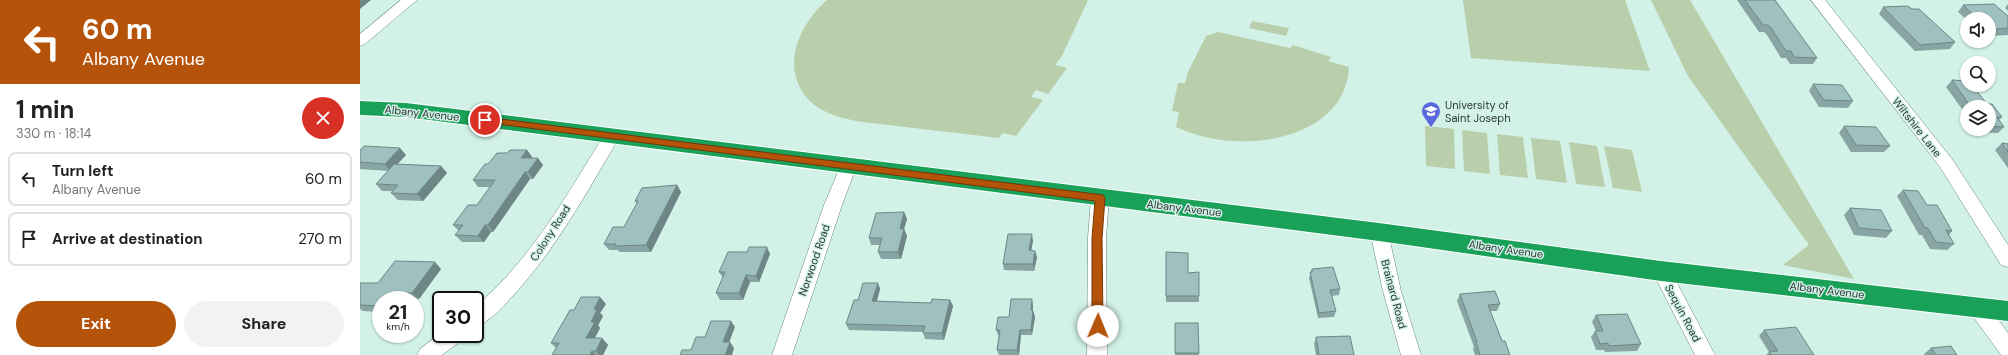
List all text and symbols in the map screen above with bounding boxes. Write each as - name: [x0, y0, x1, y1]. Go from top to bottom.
- text: 60 m: [82, 11, 152, 48]
- map controls: [1960, 12, 1996, 136]
- button: sound: [1960, 12, 1996, 48]
- icon: left: [16, 16, 68, 68]
- text: Albany Avenue: [82, 47, 205, 71]
- button: search: [1960, 56, 1996, 92]
- text: 1 min: [16, 94, 74, 125]
- street label: Wiltshire Lane: [1889, 94, 1945, 160]
- button: close: [302, 97, 344, 139]
- place label: University of Saint Joseph: [1445, 98, 1511, 125]
- school or university icon: University of Saint Joseph: [1420, 100, 1442, 128]
- button: layers: [1960, 100, 1996, 136]
- street label: Albany Avenue: [384, 102, 460, 124]
- pin: [468, 103, 502, 137]
- icon: arrive: [474, 109, 496, 131]
- text: 330 m · 18:14: [16, 125, 91, 142]
- text: Turn left: [52, 161, 113, 181]
- icon: left: [18, 168, 40, 190]
- text: 60 m: [305, 169, 342, 189]
- text: Albany Avenue: [52, 181, 141, 198]
- street label: Albany Avenue: [1146, 196, 1222, 220]
- street label: Colony Road: [527, 202, 573, 264]
- street label: Norwood Road: [795, 222, 833, 298]
- icon: arrive: [18, 228, 40, 250]
- text: Arrive at destination: [52, 229, 203, 249]
- text: 270 m: [298, 229, 342, 249]
- street label: Albany Avenue: [1468, 237, 1544, 261]
- street label: Brainard Road: [1378, 258, 1410, 330]
- street label: Albany Avenue: [1789, 278, 1865, 302]
- street label: Sequin Road: [1662, 282, 1704, 344]
- speed limit sign: 30: [432, 291, 484, 343]
- text: 21: [389, 299, 407, 325]
- button: Exit: [16, 301, 176, 347]
- button: Share: [184, 301, 344, 347]
- position arrow: [1077, 305, 1119, 347]
- text: km/h: [386, 320, 410, 333]

